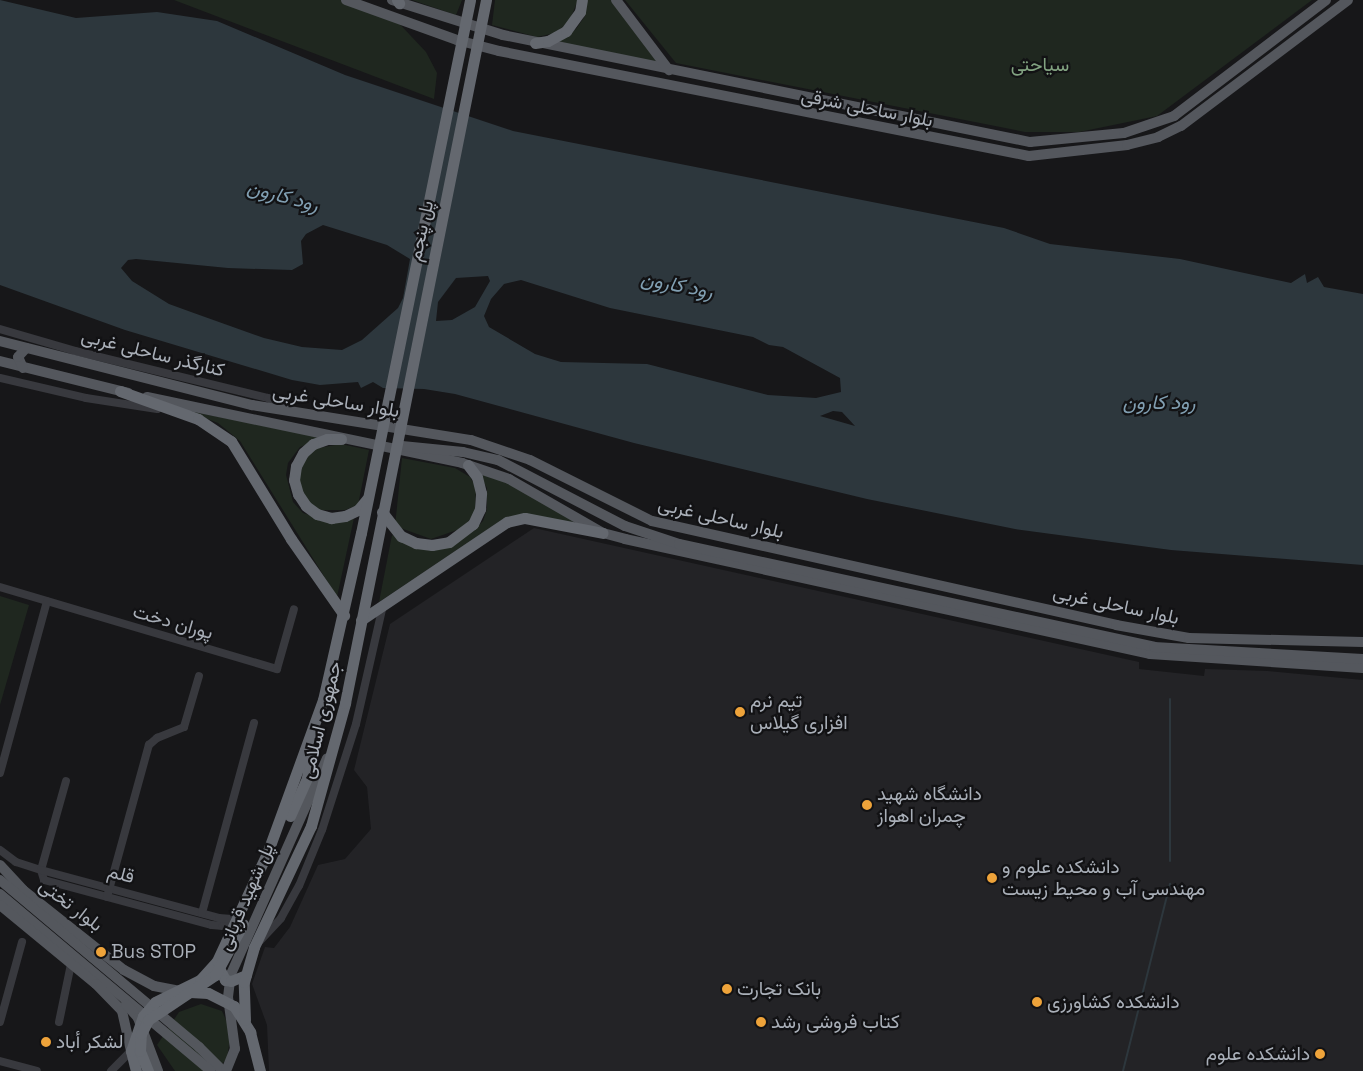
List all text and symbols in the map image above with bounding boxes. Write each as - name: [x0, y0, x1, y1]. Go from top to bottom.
- park label: سیاحتی: [1011, 54, 1069, 76]
- street label: بلوار ساحلی شرقی: [799, 84, 935, 132]
- water label: رود کارون: [245, 175, 321, 217]
- street label: پل پنجم: [403, 199, 439, 263]
- water label: رود کارون: [639, 266, 715, 304]
- street label: کنارگذر ساحلی غربی: [79, 324, 227, 382]
- street label: بلوار ساحلی غربی: [271, 380, 401, 422]
- water label: رود کارون: [1122, 390, 1196, 414]
- street label: بلوار ساحلی غربی: [656, 492, 786, 544]
- street label: بلوار ساحلی غربی: [1051, 581, 1181, 629]
- street label: پوران دخت: [130, 600, 216, 644]
- street label: جمهوری اسلامی: [295, 659, 347, 781]
- place label: تیم نرم افزاری گیلاس: [750, 690, 848, 734]
- marker: تیم نرم افزاری گیلاس: [734, 706, 746, 718]
- place label: دانشگاه شهید چمران اهواز: [877, 783, 982, 827]
- marker: دانشگاه شهید چمران اهواز: [861, 799, 873, 811]
- street label: پل شهید قربانی: [213, 840, 279, 954]
- place label: دانشکده علوم و مهندسی آب و محیط زیست: [1002, 856, 1205, 900]
- street label: قلم: [105, 860, 137, 888]
- marker: دانشکده علوم و مهندسی آب و محیط زیست: [986, 872, 998, 884]
- street label: بلوار تختی: [35, 874, 107, 936]
- place label: Bus STOP: [111, 941, 196, 963]
- marker: Bus STOP: [95, 946, 107, 958]
- place label: بانک تجارت: [737, 978, 821, 1000]
- marker: بانک تجارت: [721, 983, 733, 995]
- place label: دانشکده کشاورزی: [1047, 991, 1180, 1013]
- marker: دانشکده کشاورزی: [1031, 996, 1043, 1008]
- place label: کتاب فروشی رشد: [771, 1011, 900, 1033]
- marker: کتاب فروشی رشد: [755, 1016, 767, 1028]
- place label: لشكر أباد: [56, 1031, 124, 1053]
- marker: لشكر أباد: [40, 1036, 52, 1048]
- place label: دانشکده علوم: [1206, 1043, 1310, 1065]
- marker: دانشکده علوم: [1314, 1048, 1326, 1060]

